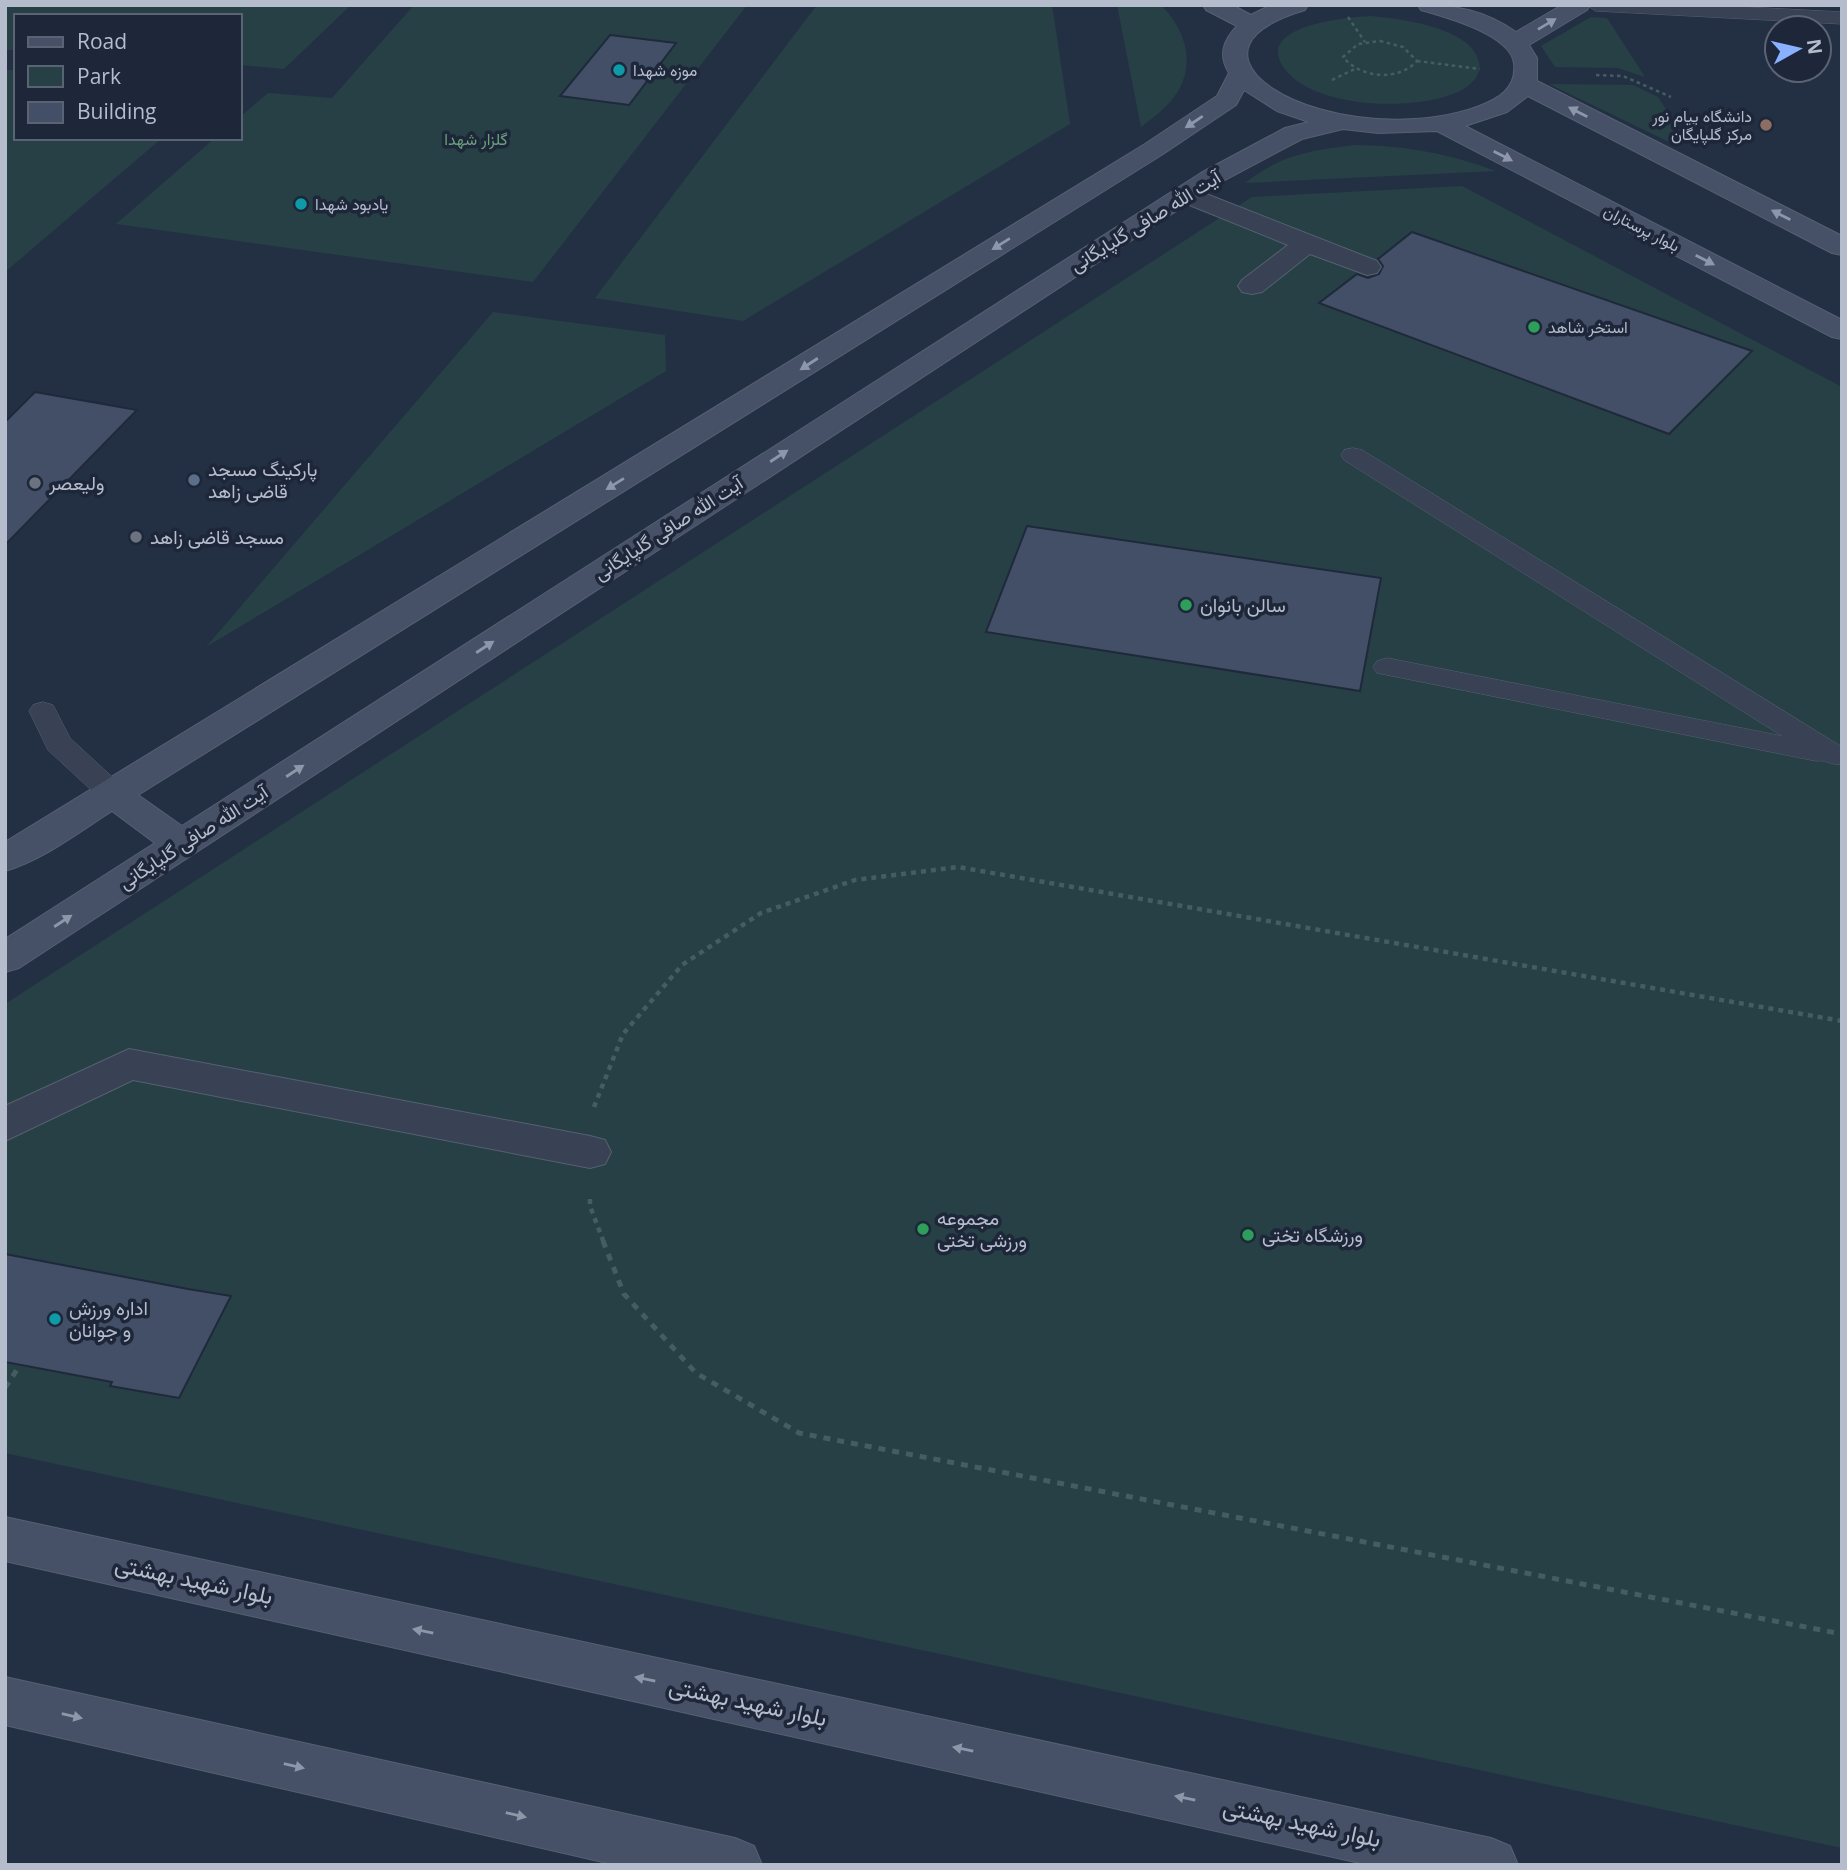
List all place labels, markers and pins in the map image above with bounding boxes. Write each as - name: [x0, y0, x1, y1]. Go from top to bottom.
- place label: موزه شهدا: [633, 59, 697, 81]
- marker: موزه شهدا: [611, 62, 627, 78]
- place label: دانشگاه پیام نور مرکز گلپایگان: [1651, 105, 1752, 146]
- marker: دانشگاه پیام نور مرکز گلپایگان: [1758, 117, 1774, 133]
- place label: یادبود شهدا: [315, 193, 388, 215]
- marker: یادبود شهدا: [293, 196, 309, 212]
- place label: استخر شاهد: [1548, 316, 1628, 338]
- marker: استخر شاهد: [1526, 319, 1542, 335]
- place label: پارکینگ مسجد قاضی زاهد: [208, 456, 317, 504]
- place label: ولیعصر: [48, 470, 104, 496]
- marker: پارکینگ مسجد قاضی زاهد: [186, 472, 202, 488]
- marker: ولیعصر: [27, 475, 43, 491]
- place label: مسجد قاضی زاهد: [150, 524, 284, 550]
- marker: مسجد قاضی زاهد: [128, 529, 144, 545]
- place label: سالن بانوان: [1200, 592, 1286, 618]
- marker: سالن بانوان: [1178, 597, 1194, 613]
- place label: مجموعه ورزشی تختی: [937, 1205, 1027, 1253]
- marker: مجموعه ورزشی تختی: [915, 1221, 931, 1237]
- place label: ورزشگاه تختی: [1262, 1222, 1363, 1248]
- marker: ورزشگاه تختی: [1240, 1227, 1256, 1243]
- place label: اداره ورزش و جوانان: [69, 1295, 148, 1343]
- marker: اداره ورزش و جوانان: [47, 1311, 63, 1327]

